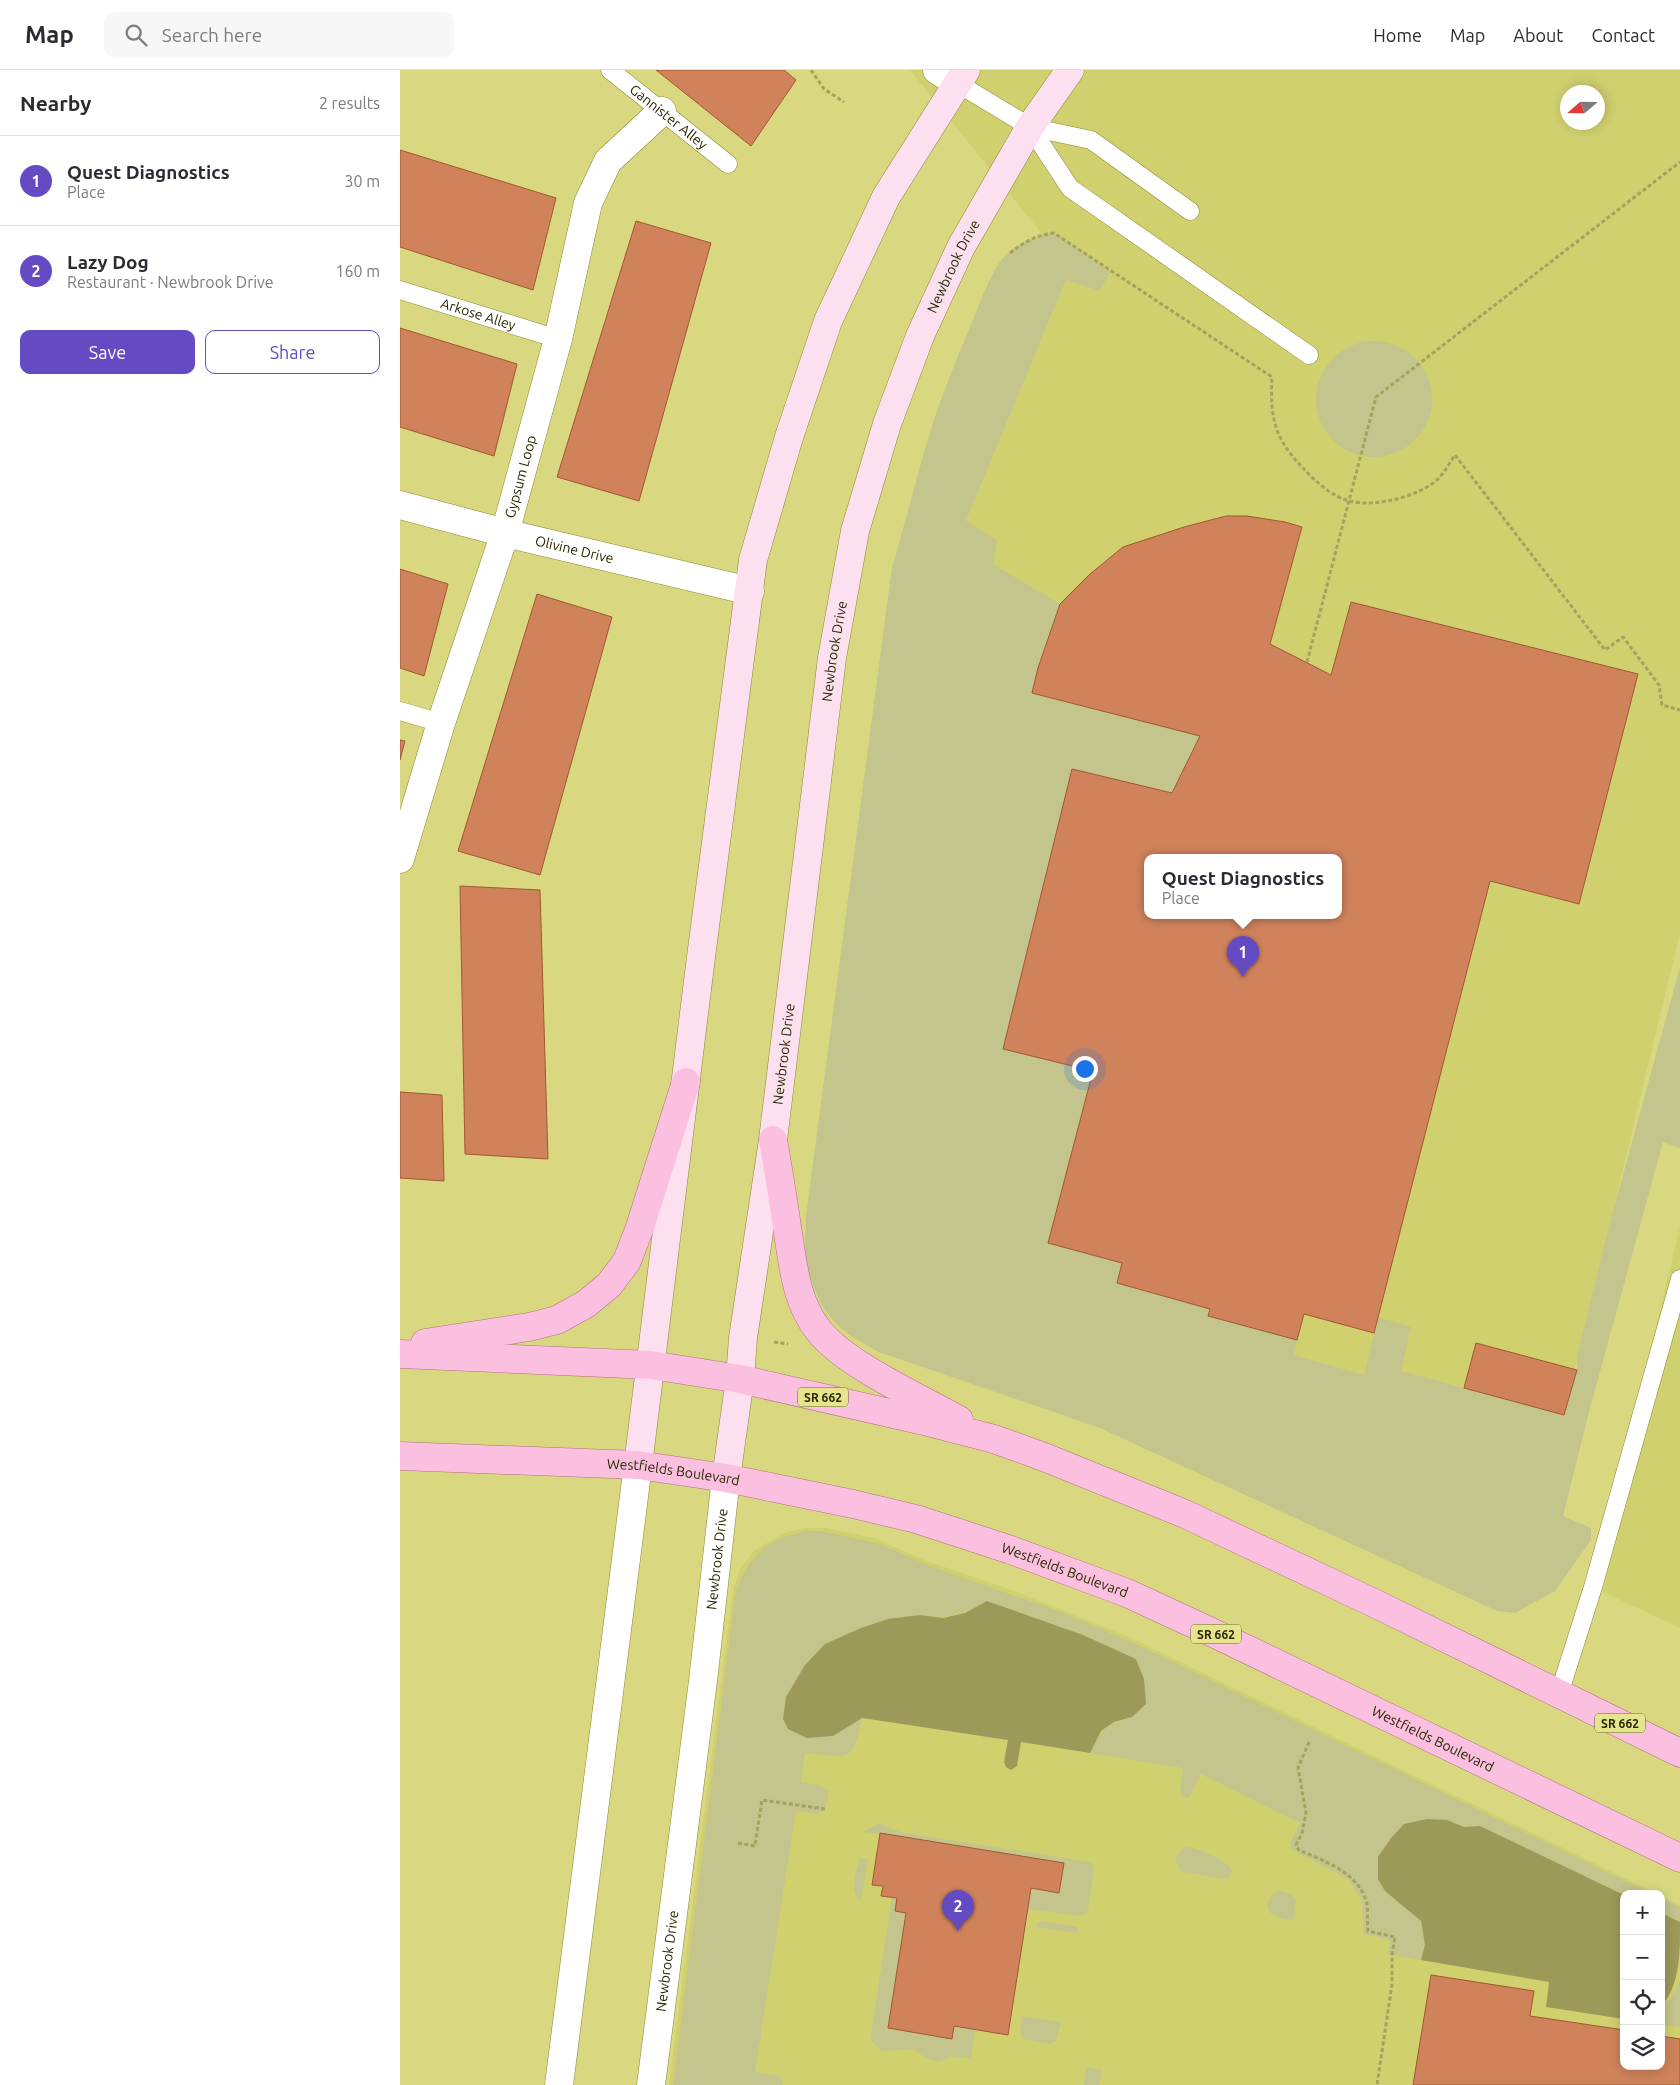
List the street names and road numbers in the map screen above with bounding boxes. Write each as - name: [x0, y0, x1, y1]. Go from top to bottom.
- street label: Gannister Alley: [627, 81, 711, 153]
- street label: Newbrook Drive: [924, 217, 983, 315]
- street label: Arkose Alley: [439, 295, 518, 333]
- street label: Gypsum Loop: [501, 433, 539, 520]
- street label: Olivine Drive: [534, 532, 615, 566]
- street label: Newbrook Drive: [819, 599, 850, 703]
- street label: Newbrook Drive: [769, 1002, 798, 1106]
- road number: SR 662: [798, 1388, 848, 1406]
- street label: Westfields Boulevard: [607, 1456, 741, 1489]
- street label: Newbrook Drive: [703, 1508, 730, 1611]
- street label: Westfields Boulevard: [1000, 1539, 1130, 1601]
- road number: SR 662: [1191, 1625, 1241, 1644]
- street label: Westfields Boulevard: [1369, 1703, 1497, 1775]
- road number: SR 662: [1595, 1714, 1645, 1732]
- street label: Newbrook Drive: [653, 1909, 681, 2013]

